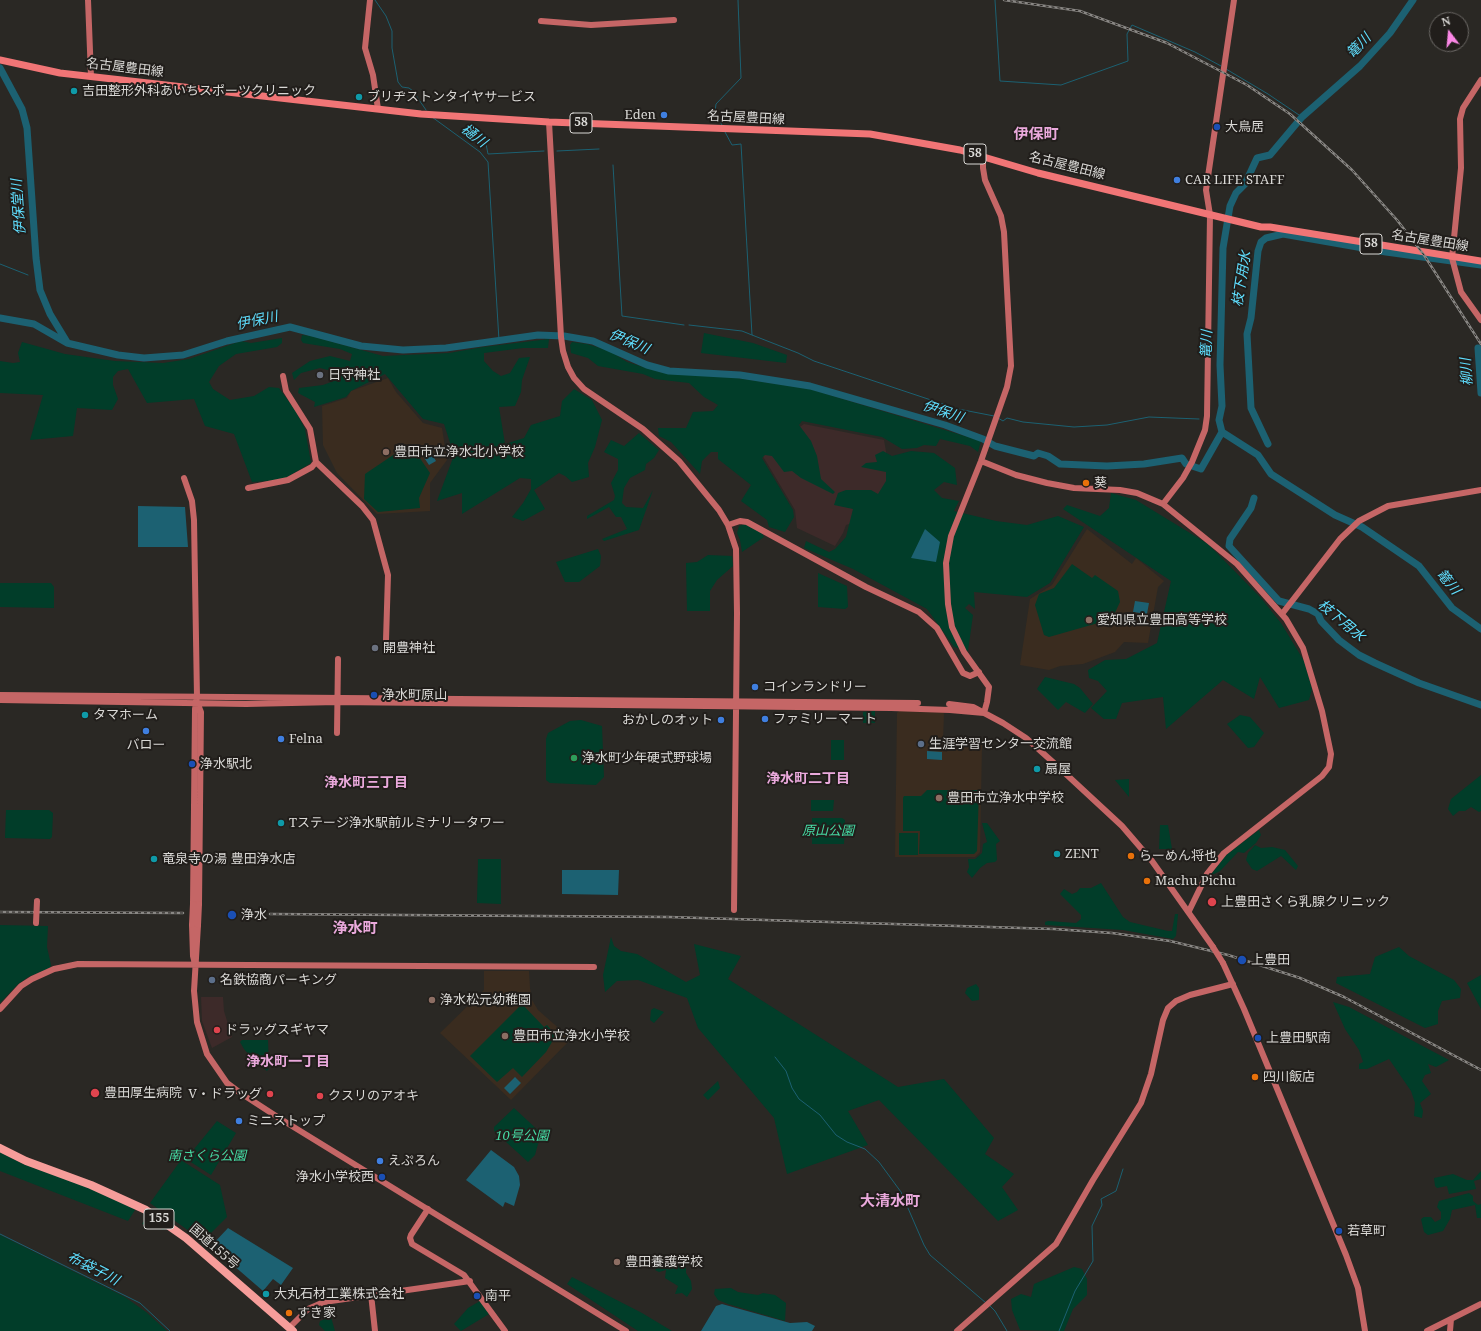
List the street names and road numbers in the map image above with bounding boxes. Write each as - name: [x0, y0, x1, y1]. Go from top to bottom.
- street label: 名古屋豊田線: [85, 56, 165, 80]
- street label: 名古屋豊田線: [707, 108, 785, 128]
- road number: 58: [570, 113, 592, 133]
- road number: 58: [964, 144, 986, 164]
- street label: 名古屋豊田線: [1027, 149, 1107, 183]
- street label: 名古屋豊田線: [1390, 227, 1470, 255]
- road number: 58: [1360, 234, 1382, 254]
- road number: 155: [144, 1209, 174, 1229]
- street label: 国道155号: [186, 1221, 242, 1273]

